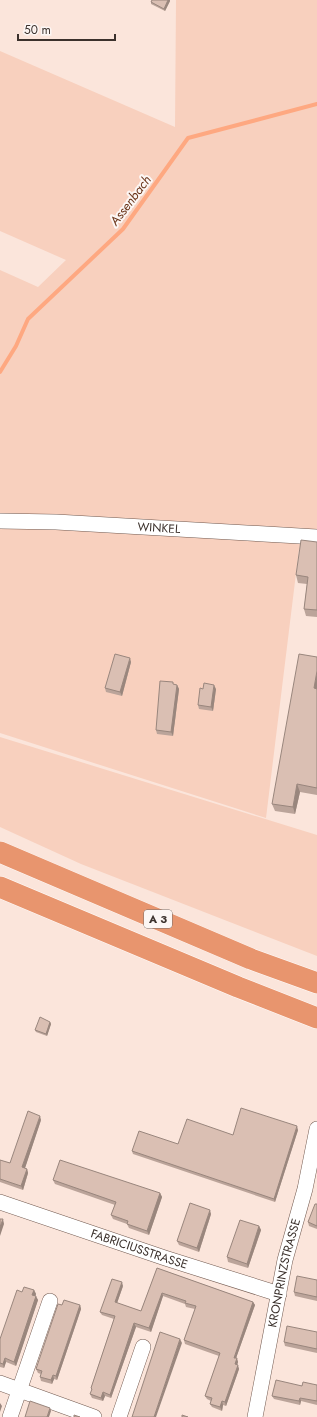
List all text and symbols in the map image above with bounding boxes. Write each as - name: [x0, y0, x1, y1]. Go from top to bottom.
- scale bar: [18, 16, 115, 42]
- text: 50 m: [24, 21, 51, 39]
- water label: Assenbach: [105, 171, 156, 230]
- street label: WINKEL: [137, 518, 181, 538]
- road number: A 3: [144, 910, 172, 928]
- street label: KRONPRINZSTRASSE: [263, 1216, 305, 1329]
- street label: FABRICIUSSTRASSE: [88, 1224, 190, 1274]

